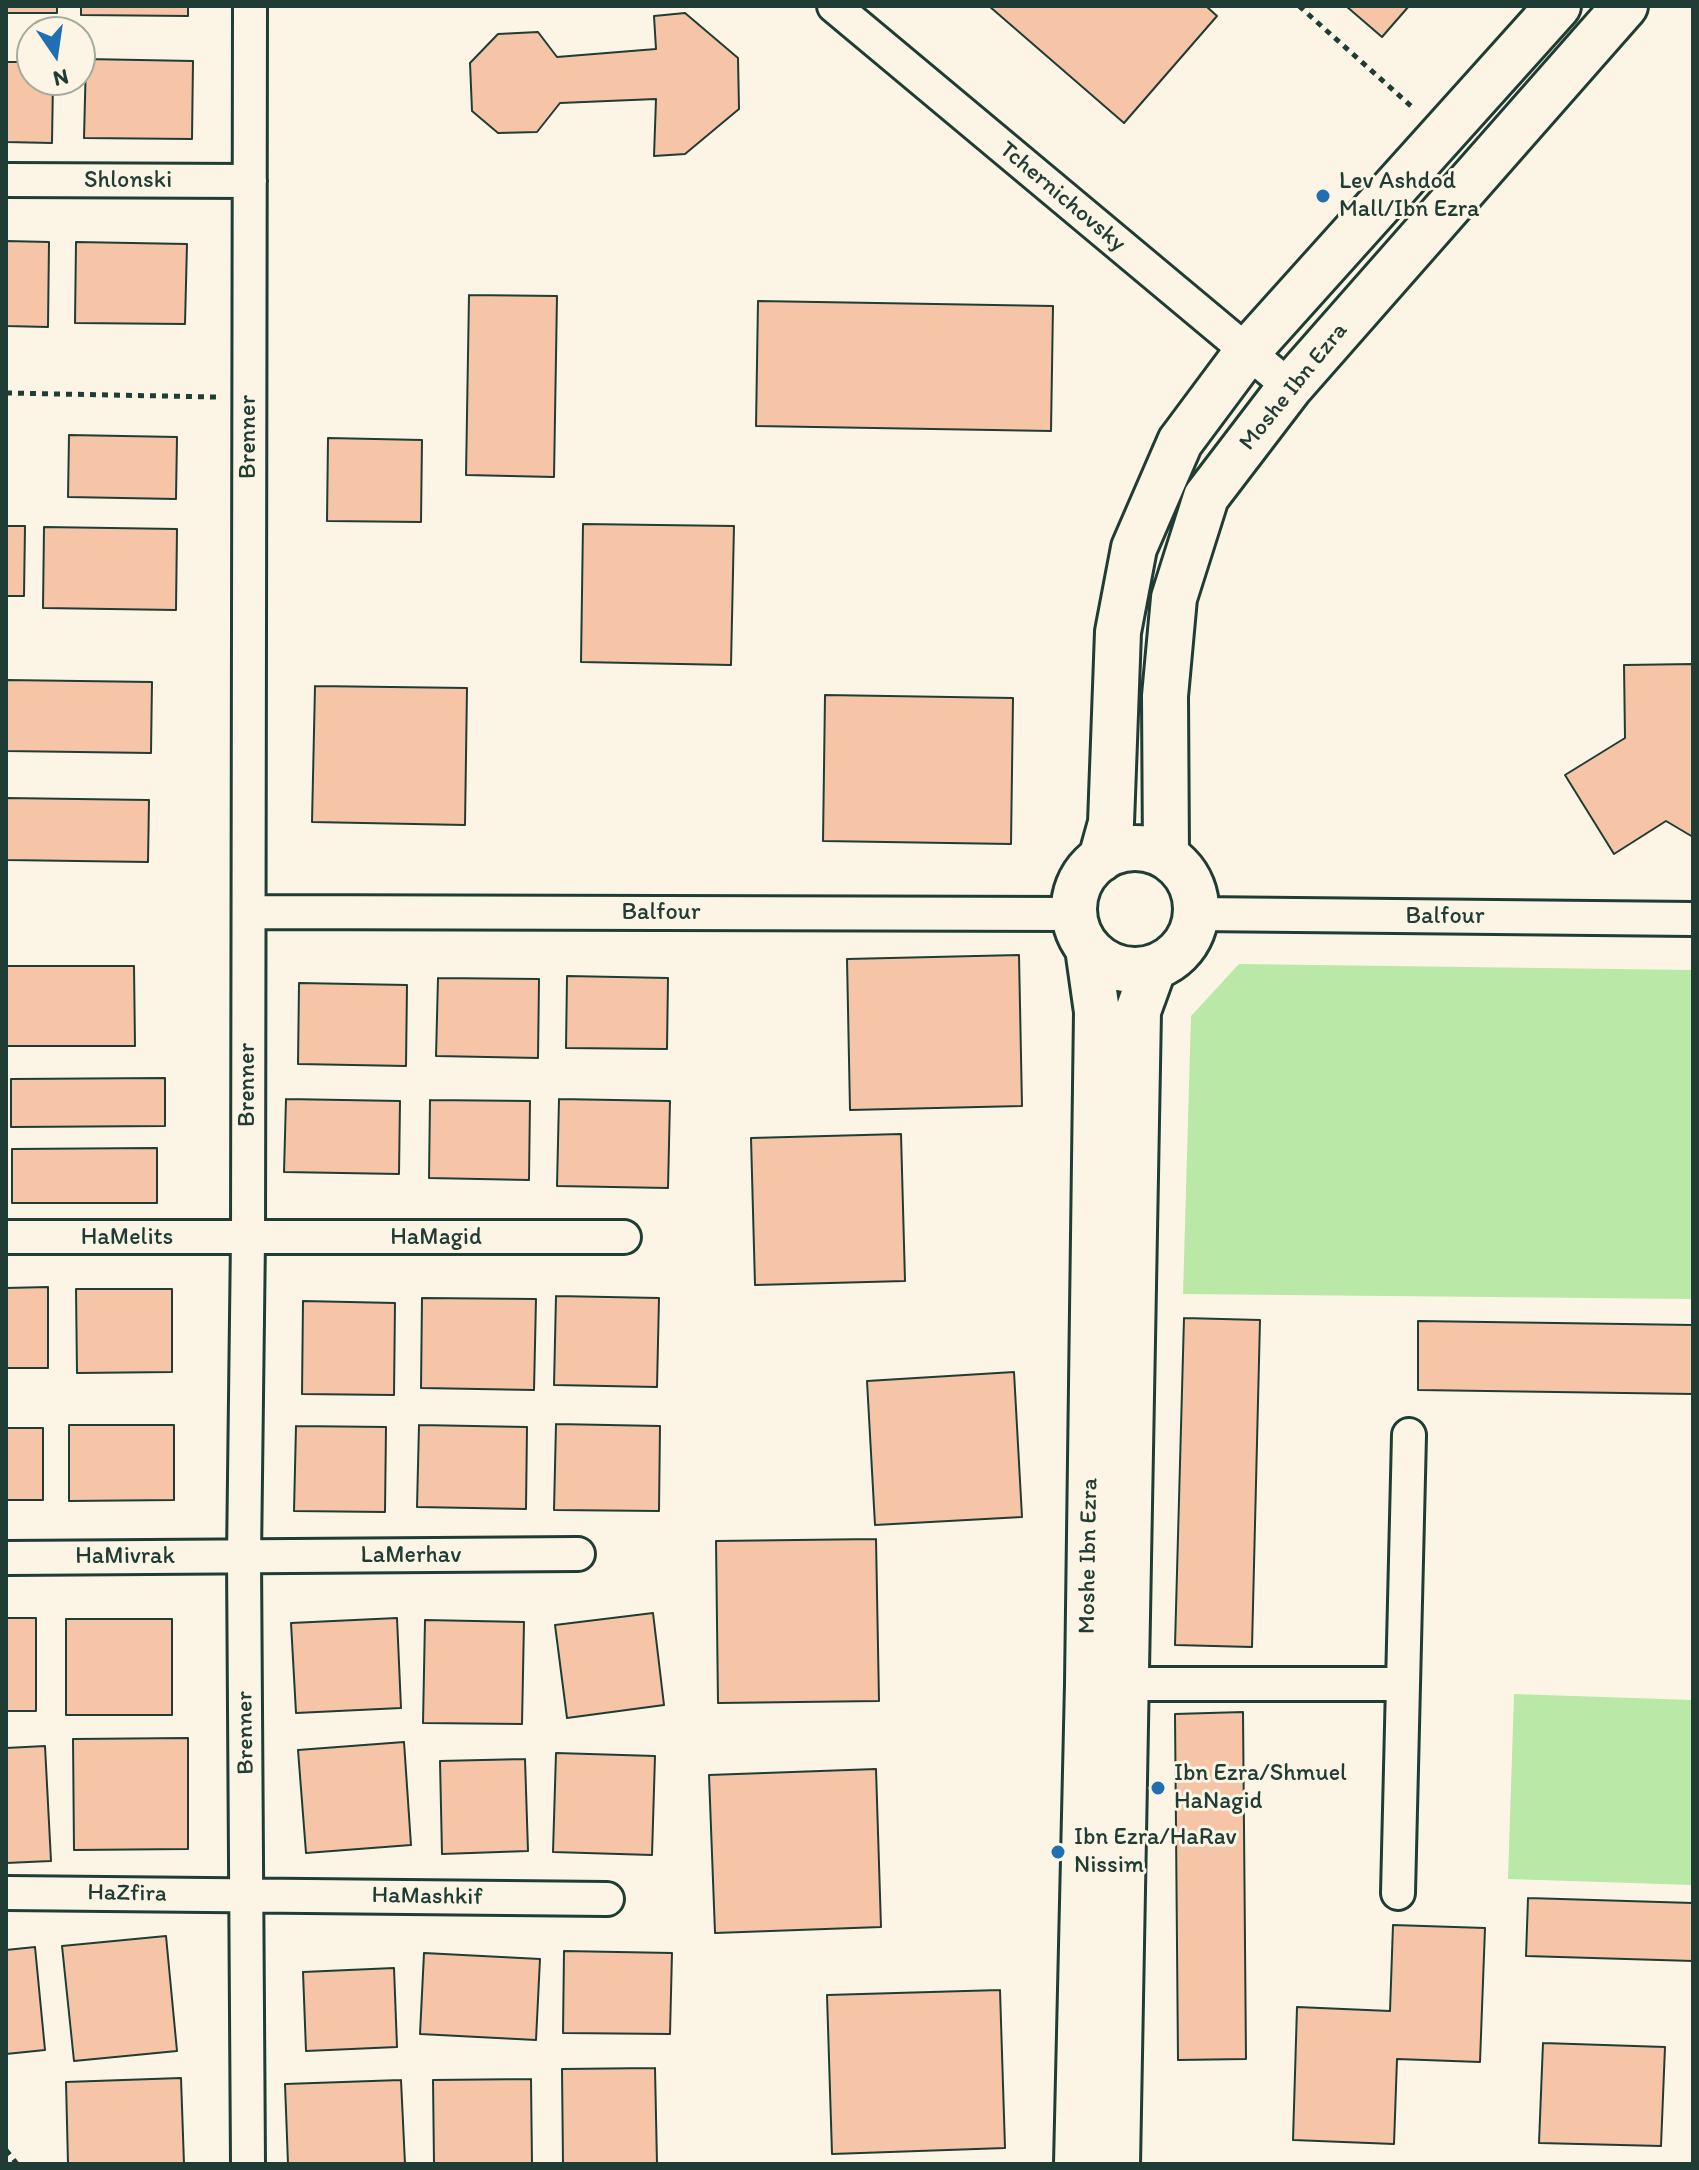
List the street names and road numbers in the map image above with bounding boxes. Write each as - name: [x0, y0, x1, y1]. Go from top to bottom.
- street label: Tchernichovsky: [993, 136, 1131, 258]
- street label: Shlonski: [84, 167, 172, 195]
- street label: Moshe Ibn Ezra: [1234, 317, 1354, 457]
- street label: Brenner: [235, 395, 263, 479]
- street label: Balfour: [622, 899, 700, 927]
- street label: Balfour: [1406, 903, 1484, 931]
- street label: Brenner: [234, 1043, 262, 1127]
- street label: HaMelits: [81, 1224, 173, 1252]
- street label: HaMagid: [390, 1224, 482, 1252]
- street label: Moshe Ibn Ezra: [1073, 1478, 1105, 1634]
- street label: LaMerhav: [361, 1542, 461, 1570]
- street label: HaMivrak: [75, 1543, 175, 1571]
- street label: Brenner: [231, 1691, 261, 1775]
- street label: HaZfira: [87, 1879, 167, 1909]
- street label: HaMashkif: [371, 1882, 483, 1912]

